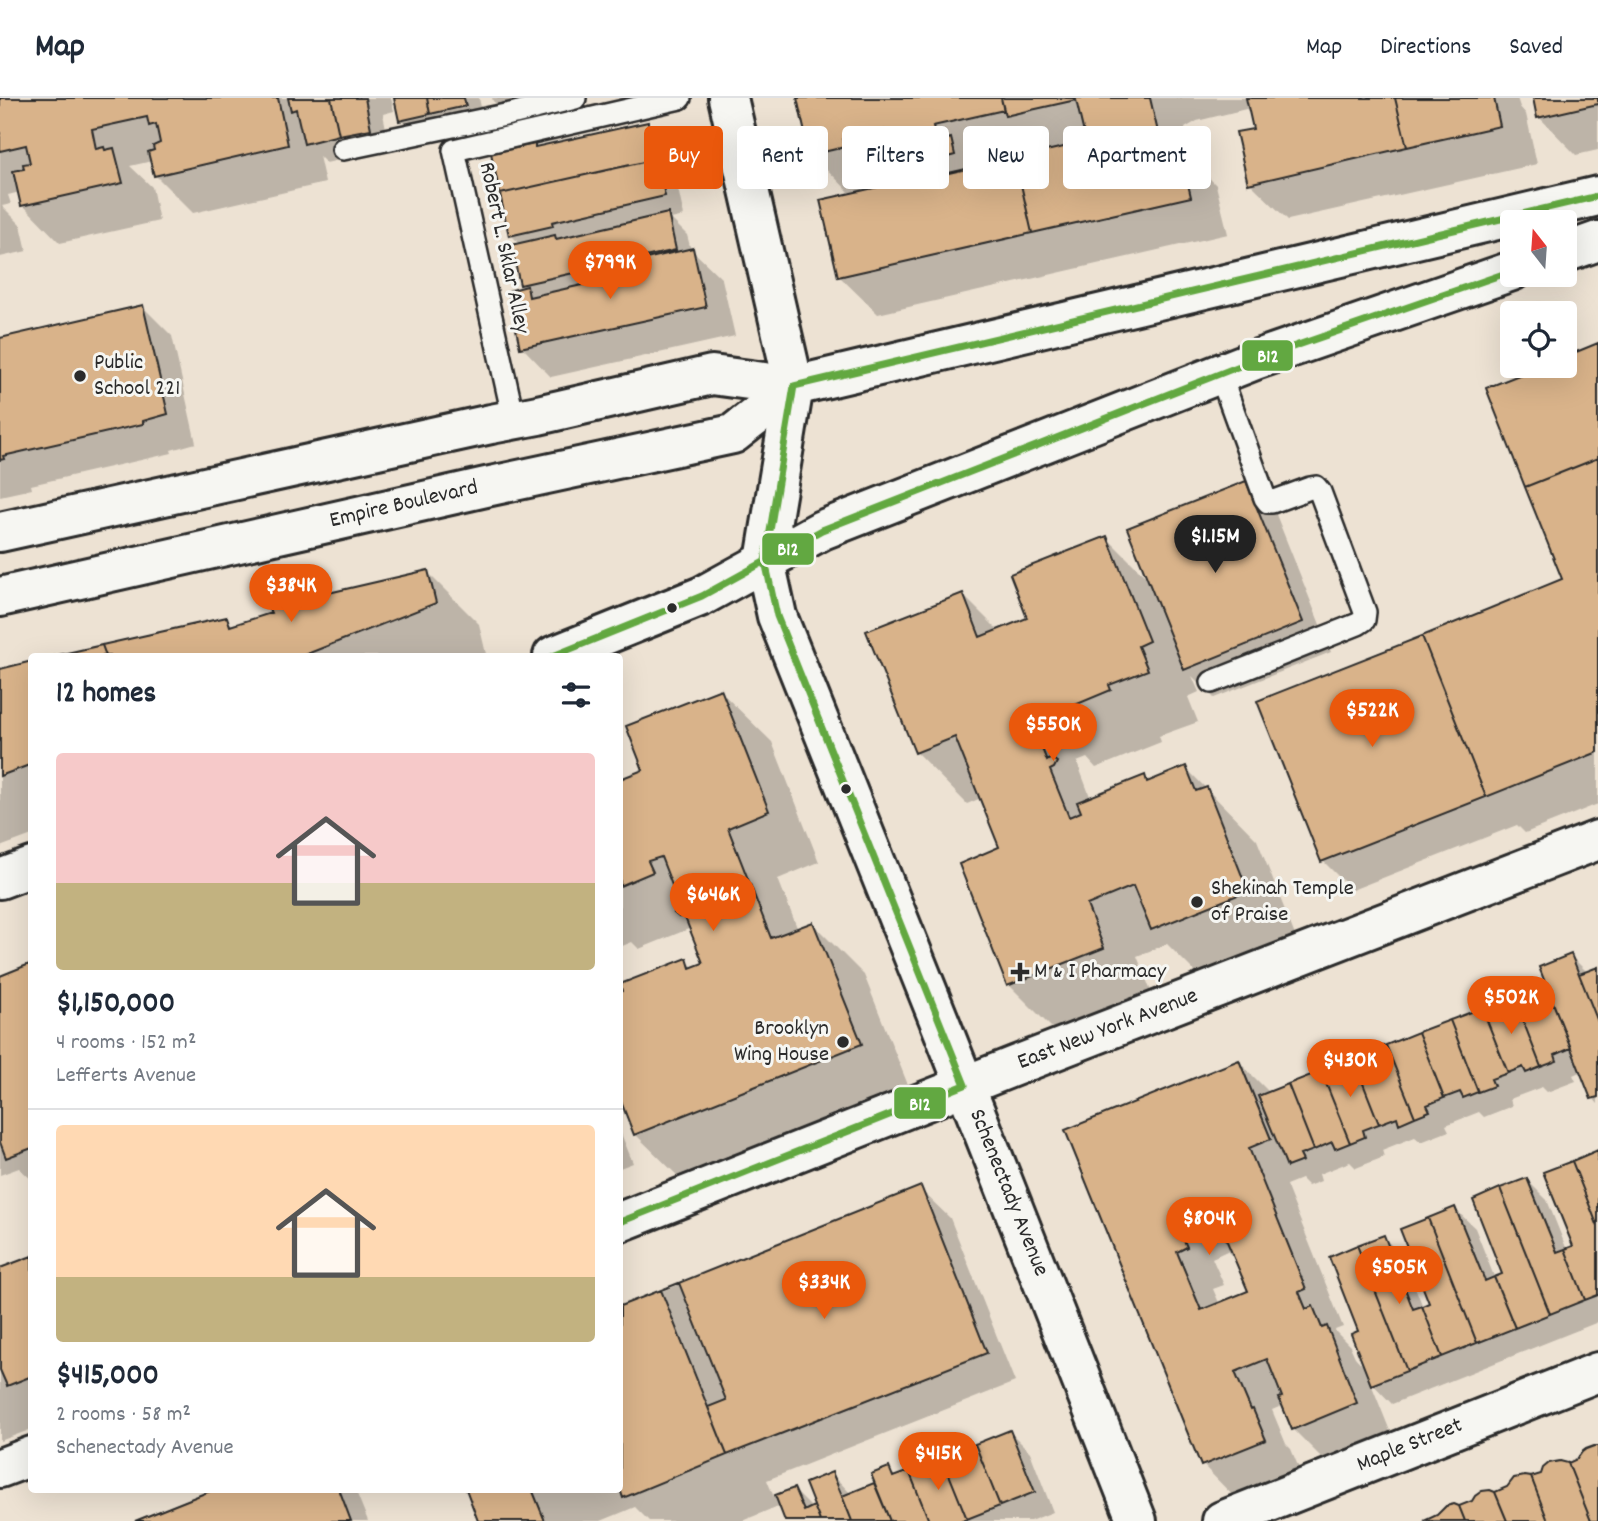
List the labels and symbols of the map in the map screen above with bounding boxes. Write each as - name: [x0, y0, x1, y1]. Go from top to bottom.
- street label: Robert L. Sklar Alley: [469, 159, 537, 338]
- north arrow: [1500, 210, 1577, 287]
- pin: $799K: [561, 242, 659, 301]
- line badge: B12: [1241, 339, 1294, 372]
- text: B12: [1257, 345, 1279, 372]
- place label: Public School 221: [94, 347, 180, 406]
- marker: Public School 221: [72, 368, 88, 384]
- street label: Empire Boulevard: [327, 472, 481, 538]
- pin: $1.15M: [1158, 516, 1272, 575]
- line badge: B12: [761, 532, 815, 566]
- text: B12: [777, 538, 799, 565]
- pin: $384K: [242, 564, 340, 624]
- unlabelled marker: [665, 601, 679, 615]
- pin: $522K: [1323, 690, 1421, 749]
- pin: $550K: [1004, 704, 1102, 763]
- unlabelled marker: [839, 782, 853, 796]
- place label: Shekinah Temple of Praise: [1211, 873, 1354, 932]
- pin: $646K: [664, 874, 762, 933]
- marker: Shekinah Temple of Praise: [1189, 894, 1205, 910]
- place label: M & I Pharmacy: [1034, 956, 1167, 989]
- marker: M & I Pharmacy: [1012, 964, 1028, 980]
- pin: $502K: [1462, 976, 1560, 1036]
- street label: East New York Avenue: [1013, 980, 1203, 1080]
- place label: Brooklyn Wing House: [734, 1013, 829, 1072]
- marker: Brooklyn Wing House: [835, 1034, 851, 1050]
- pin: $430K: [1301, 1040, 1399, 1099]
- line badge: B12: [893, 1086, 947, 1120]
- text: B12: [909, 1093, 931, 1120]
- street label: Schenectady Avenue: [959, 1104, 1057, 1282]
- pin: $804K: [1160, 1198, 1258, 1257]
- pin: $505K: [1350, 1246, 1448, 1306]
- pin: $334K: [775, 1262, 873, 1321]
- street label: Maple Street: [1352, 1410, 1468, 1482]
- pin: $415K: [889, 1432, 987, 1492]

